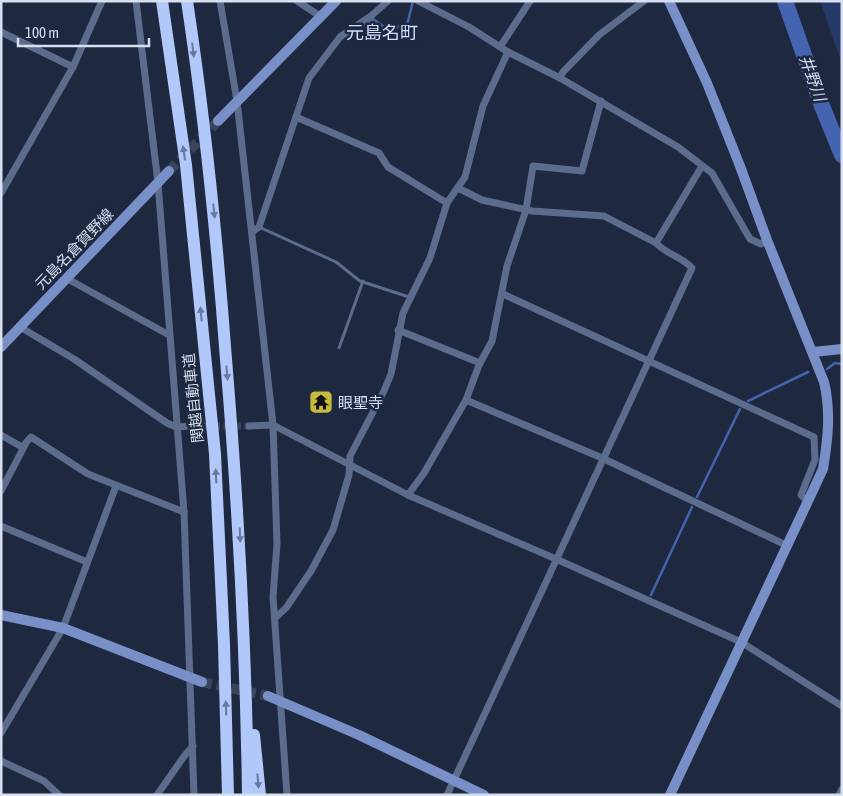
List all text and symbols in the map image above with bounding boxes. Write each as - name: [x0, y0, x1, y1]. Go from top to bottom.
- scale bar: [18, 15, 149, 47]
- district label: 元島名町: [346, 22, 418, 43]
- text: 100 m: [25, 24, 59, 41]
- one-way arrow: [190, 42, 198, 58]
- water label: 井野川: [796, 52, 830, 106]
- one-way arrow: [180, 145, 188, 161]
- one-way arrow: [210, 203, 218, 219]
- street label: 元島名倉賀野線: [31, 205, 117, 293]
- one-way arrow: [197, 306, 205, 322]
- street label: 関越自動車道: [180, 352, 206, 444]
- one-way arrow: [224, 365, 232, 381]
- temple icon: 眼聖寺: [308, 389, 334, 415]
- place label: 眼聖寺: [338, 394, 383, 411]
- one-way arrow: [212, 468, 220, 484]
- one-way arrow: [236, 527, 244, 543]
- one-way arrow: [222, 700, 230, 716]
- one-way arrow: [255, 773, 263, 789]

